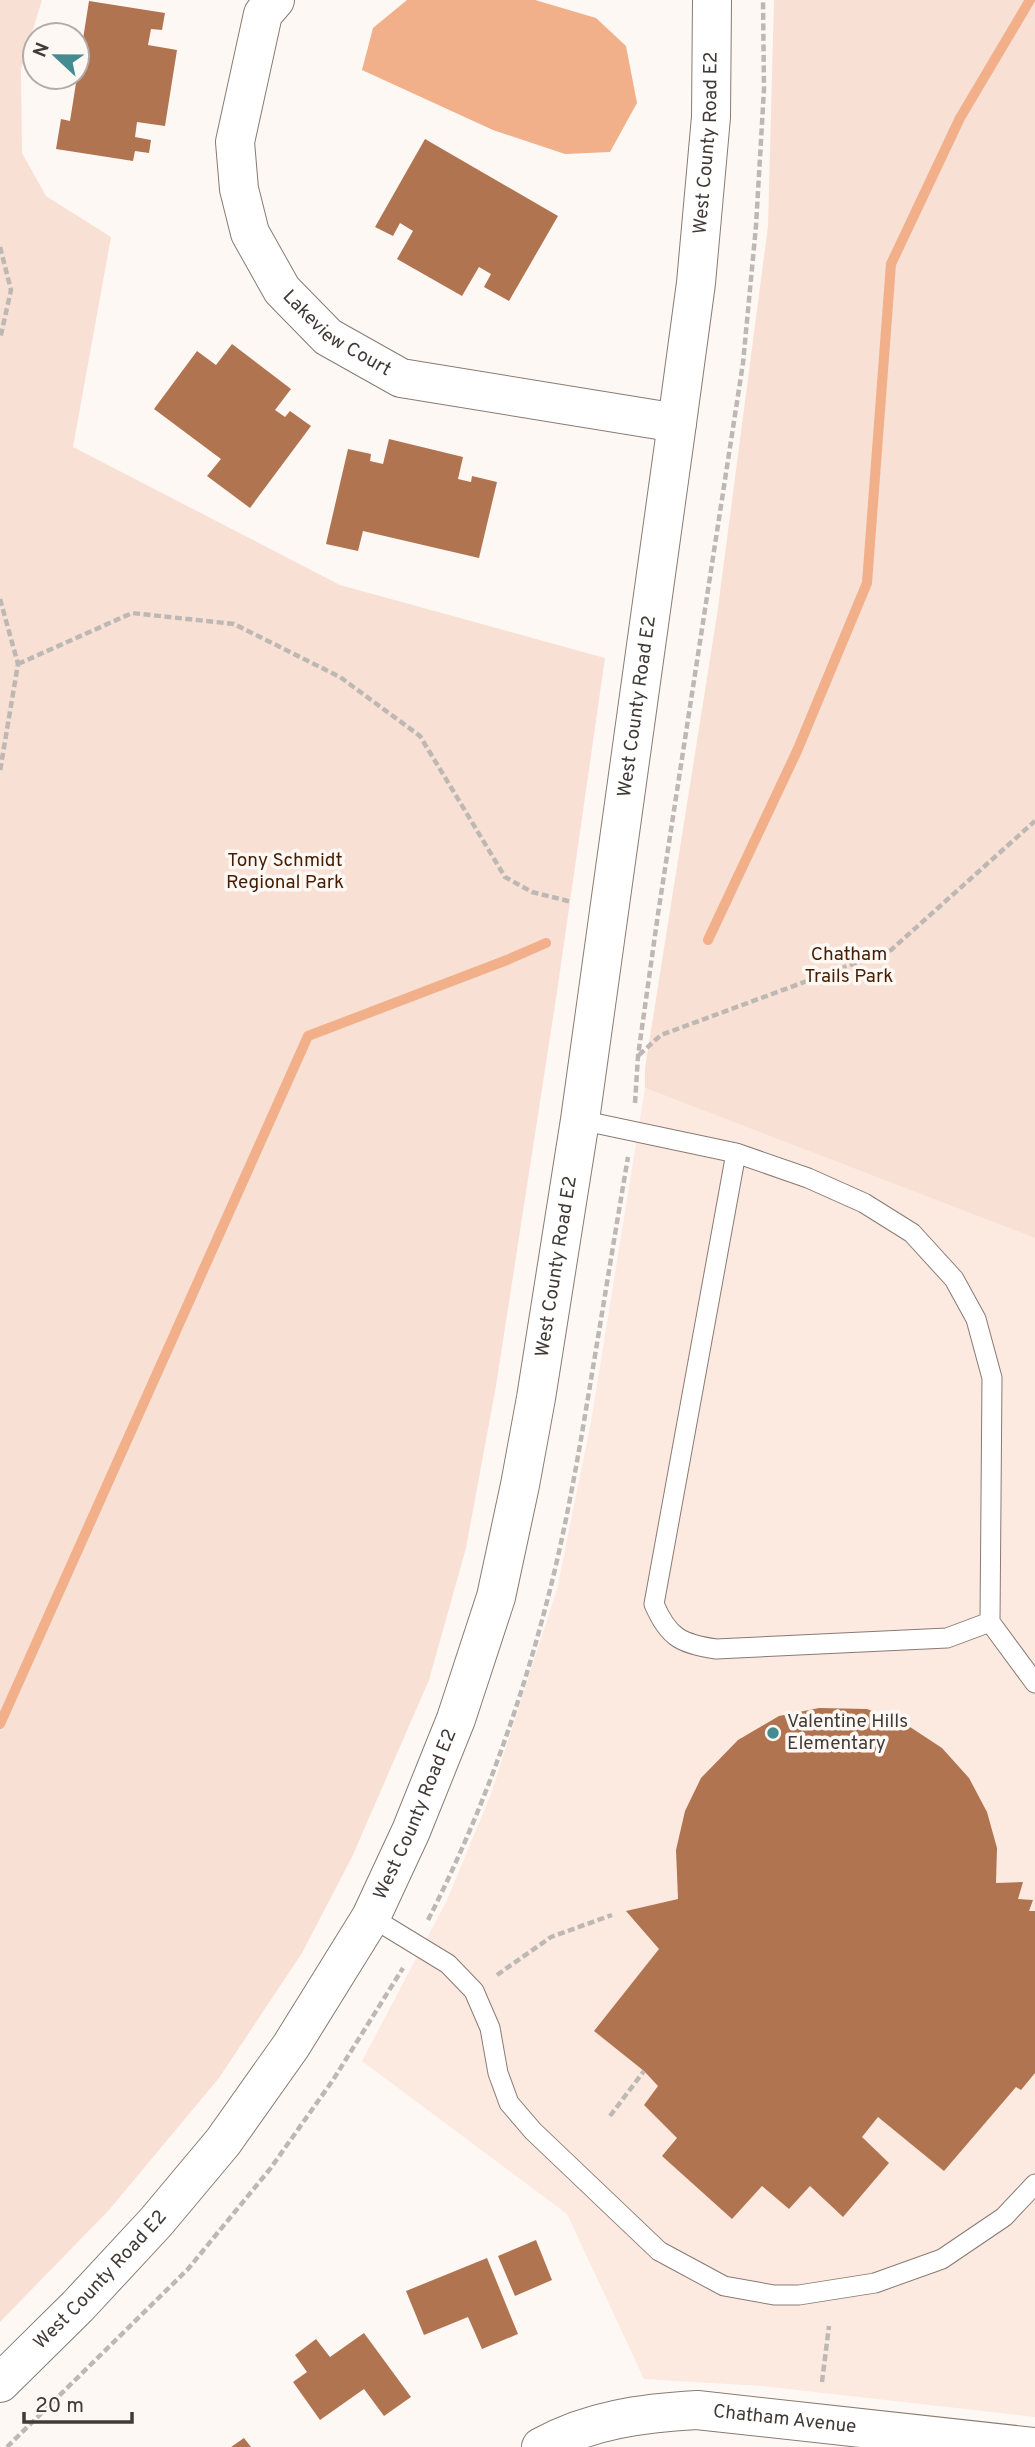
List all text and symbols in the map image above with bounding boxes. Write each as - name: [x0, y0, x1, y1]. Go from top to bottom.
- north arrow: [21, 21, 91, 91]
- text: N: [28, 40, 56, 61]
- street label: West County Road E2: [688, 51, 724, 235]
- street label: Lakeview Court: [277, 285, 395, 382]
- street label: West County Road E2: [613, 614, 662, 799]
- park label: Tony Schmidt Regional Park: [226, 849, 344, 895]
- park label: Chatham Trails Park: [805, 943, 893, 989]
- street label: West County Road E2: [531, 1174, 583, 1359]
- place label: Valentine Hills Elementary: [787, 1710, 908, 1756]
- marker: Valentine Hills Elementary: [765, 1725, 781, 1741]
- street label: West County Road E2: [369, 1726, 463, 1904]
- street label: West County Road E2: [29, 2206, 172, 2355]
- scale bar: [24, 2380, 133, 2424]
- text: 20 m: [35, 2393, 84, 2420]
- street label: Chatham Avenue: [712, 2400, 858, 2439]

